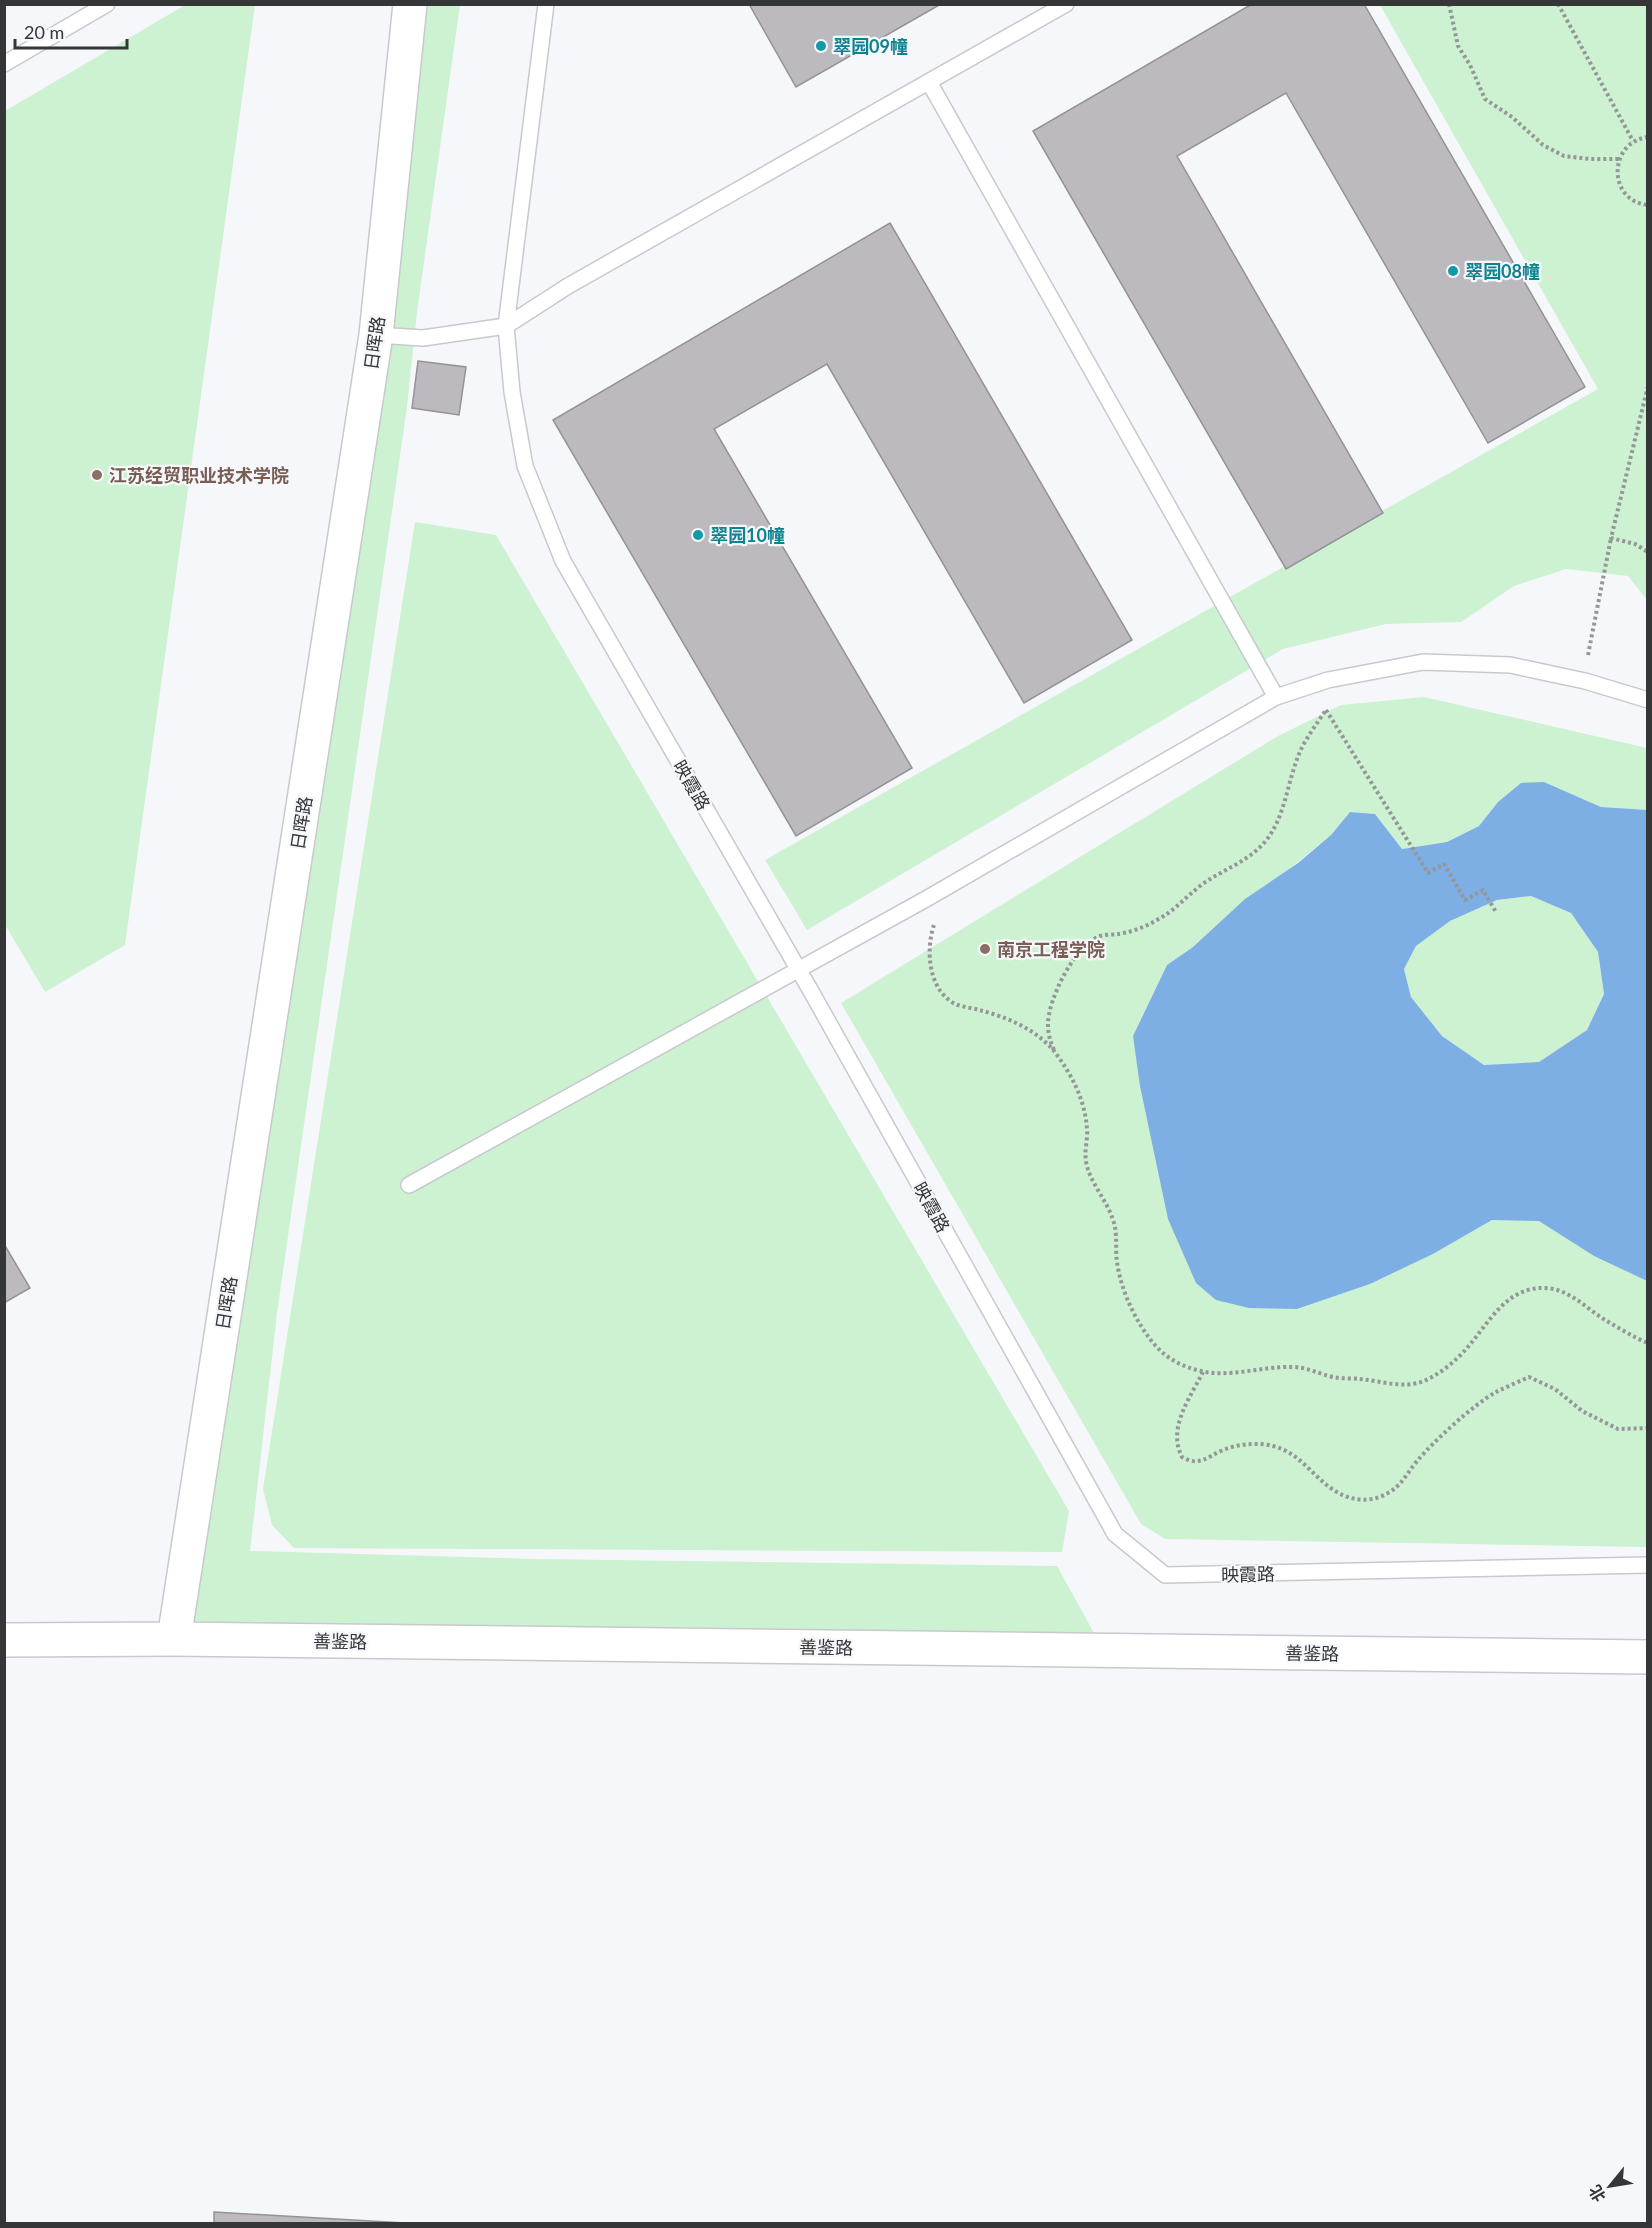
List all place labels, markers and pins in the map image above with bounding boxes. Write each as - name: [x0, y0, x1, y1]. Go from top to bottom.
- place label: 翠园09幢: [833, 35, 908, 57]
- marker: 翠园09幢: [814, 39, 828, 53]
- place label: 翠园08幢: [1465, 260, 1540, 282]
- marker: 翠园08幢: [1446, 264, 1460, 278]
- place label: 江苏经贸职业技术学院: [109, 464, 289, 486]
- marker: 江苏经贸职业技术学院: [90, 468, 104, 482]
- place label: 翠园10幢: [710, 524, 785, 546]
- marker: 翠园10幢: [691, 528, 705, 542]
- place label: 南京工程学院: [997, 938, 1105, 960]
- marker: 南京工程学院: [978, 942, 992, 956]

